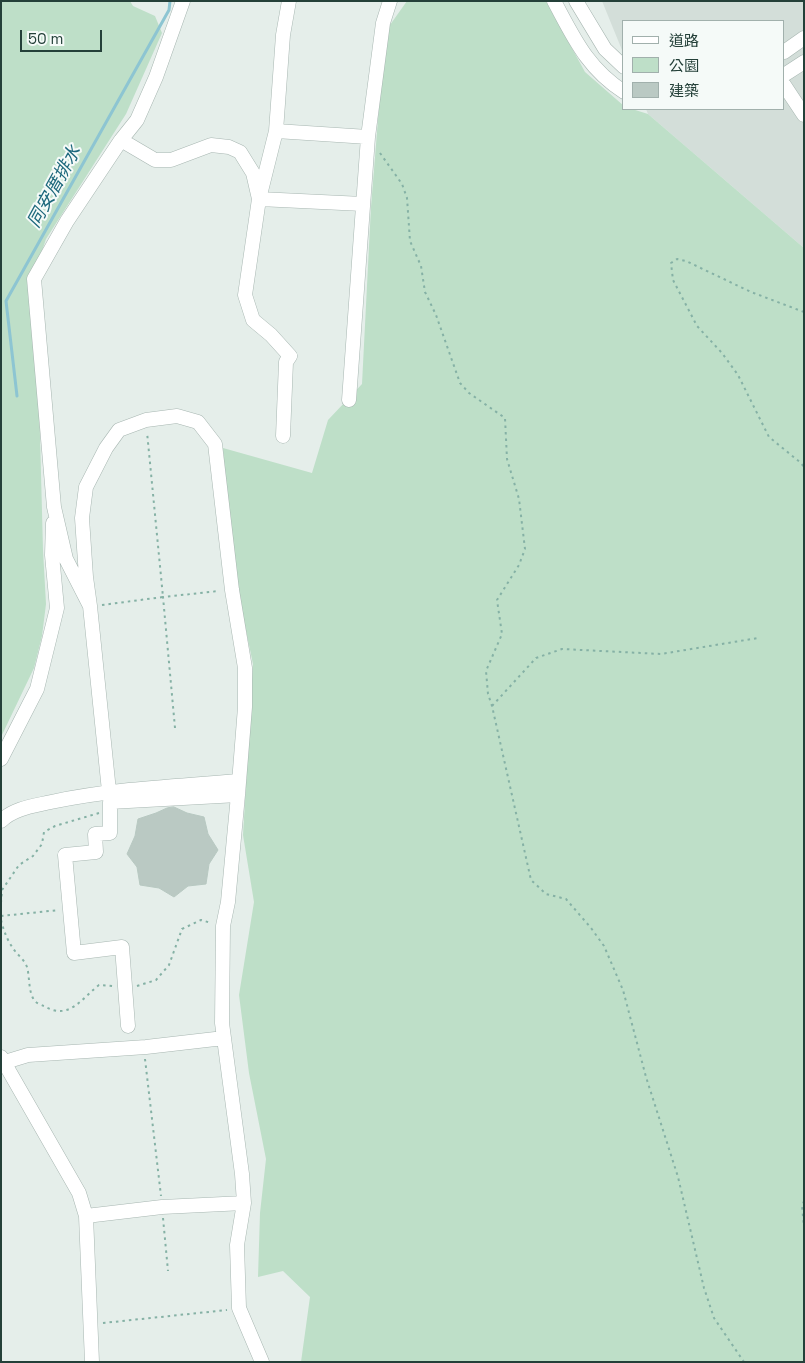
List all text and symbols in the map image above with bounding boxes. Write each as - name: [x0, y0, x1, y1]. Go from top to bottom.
- scale bar: [22, 20, 105, 52]
- legend: [622, 20, 785, 110]
- text: 50 m: [28, 29, 63, 48]
- text: 道路: [669, 31, 699, 50]
- text: 公園: [669, 56, 699, 75]
- text: 建築: [669, 81, 699, 100]
- water label: 同安厝排水: [24, 142, 86, 232]

